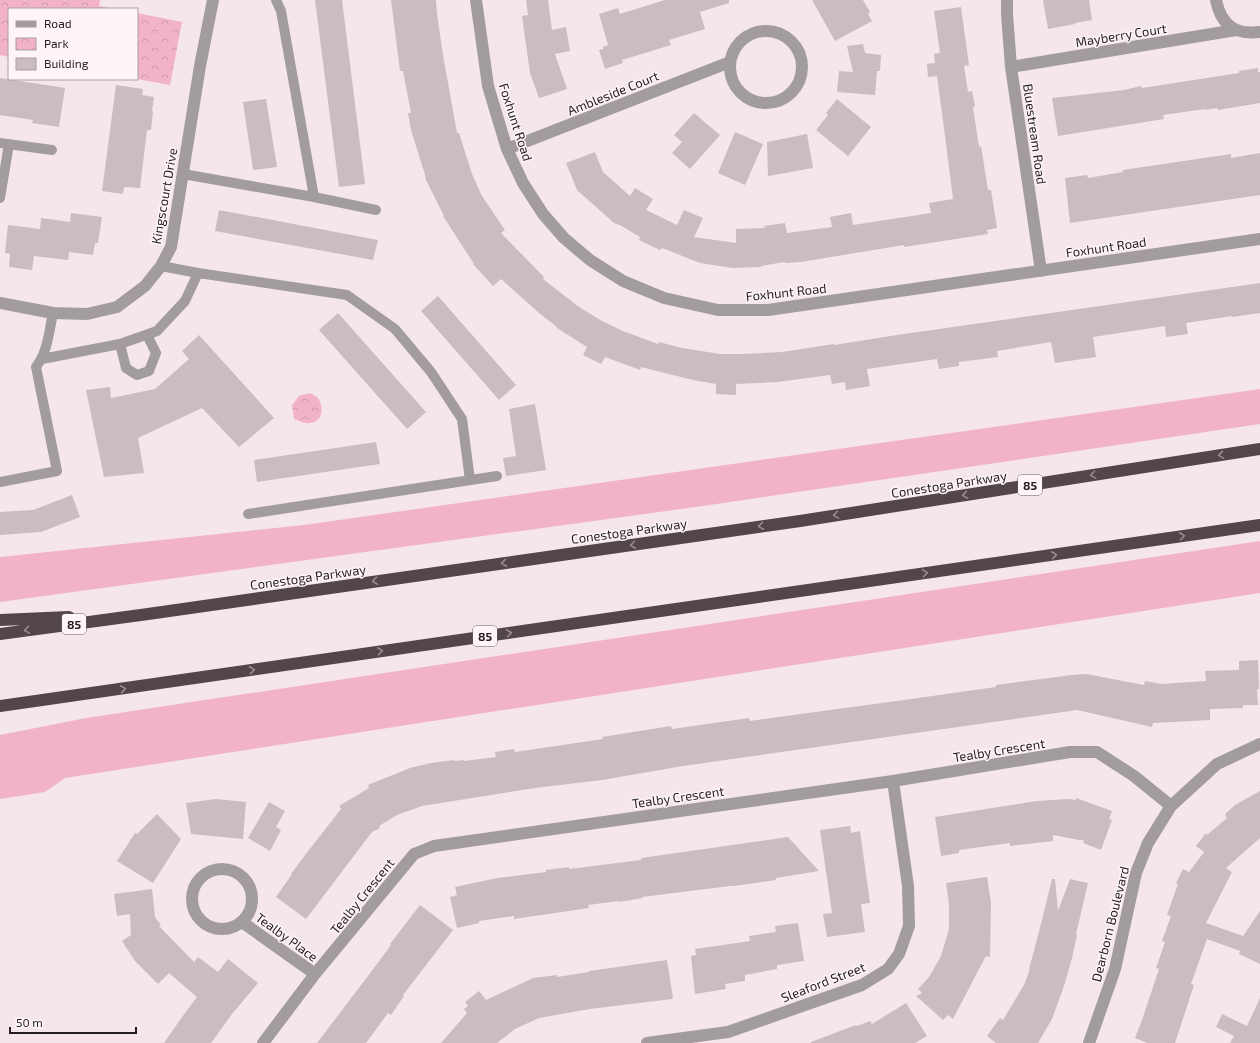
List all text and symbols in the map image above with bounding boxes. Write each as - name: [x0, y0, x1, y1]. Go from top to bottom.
- legend: [8, 8, 138, 80]
- text: Road: [44, 16, 72, 30]
- street label: Mayberry Court: [1074, 20, 1168, 50]
- text: Park: [44, 36, 69, 50]
- text: Building: [44, 56, 89, 70]
- street label: Ambleside Court: [565, 67, 661, 119]
- street label: Foxhunt Road: [496, 81, 536, 163]
- street label: Bluestream Road: [1020, 83, 1050, 185]
- street label: Kingscourt Drive: [148, 147, 180, 245]
- street label: Foxhunt Road: [1065, 233, 1147, 261]
- street label: Foxhunt Road: [745, 280, 827, 304]
- one-way arrow: [1218, 451, 1225, 459]
- street label: Conestoga Parkway: [890, 467, 1008, 501]
- one-way arrow: [1090, 470, 1096, 479]
- road number: 85: [1018, 475, 1042, 495]
- one-way arrow: [961, 490, 968, 499]
- one-way arrow: [833, 510, 839, 519]
- street label: Conestoga Parkway: [570, 515, 688, 547]
- one-way arrow: [758, 521, 764, 530]
- one-way arrow: [1179, 532, 1185, 541]
- one-way arrow: [630, 540, 636, 549]
- one-way arrow: [1051, 551, 1057, 560]
- one-way arrow: [501, 558, 507, 567]
- street label: Conestoga Parkway: [249, 561, 367, 593]
- one-way arrow: [922, 569, 928, 578]
- one-way arrow: [372, 576, 378, 585]
- road number: 85: [62, 614, 86, 634]
- one-way arrow: [23, 625, 30, 634]
- road number: 85: [473, 626, 497, 646]
- one-way arrow: [506, 629, 512, 638]
- one-way arrow: [377, 647, 383, 656]
- one-way arrow: [248, 666, 255, 675]
- one-way arrow: [120, 685, 126, 694]
- street label: Tealby Crescent: [952, 735, 1046, 765]
- street label: Tealby Crescent: [631, 783, 725, 811]
- street label: Tealby Crescent: [327, 855, 397, 937]
- street label: Dearborn Boulevard: [1088, 865, 1132, 983]
- street label: Tealby Place: [253, 909, 321, 965]
- street label: Sleaford Street: [779, 959, 867, 1005]
- scale bar: [10, 1009, 136, 1035]
- text: 50 m: [16, 1015, 43, 1029]

